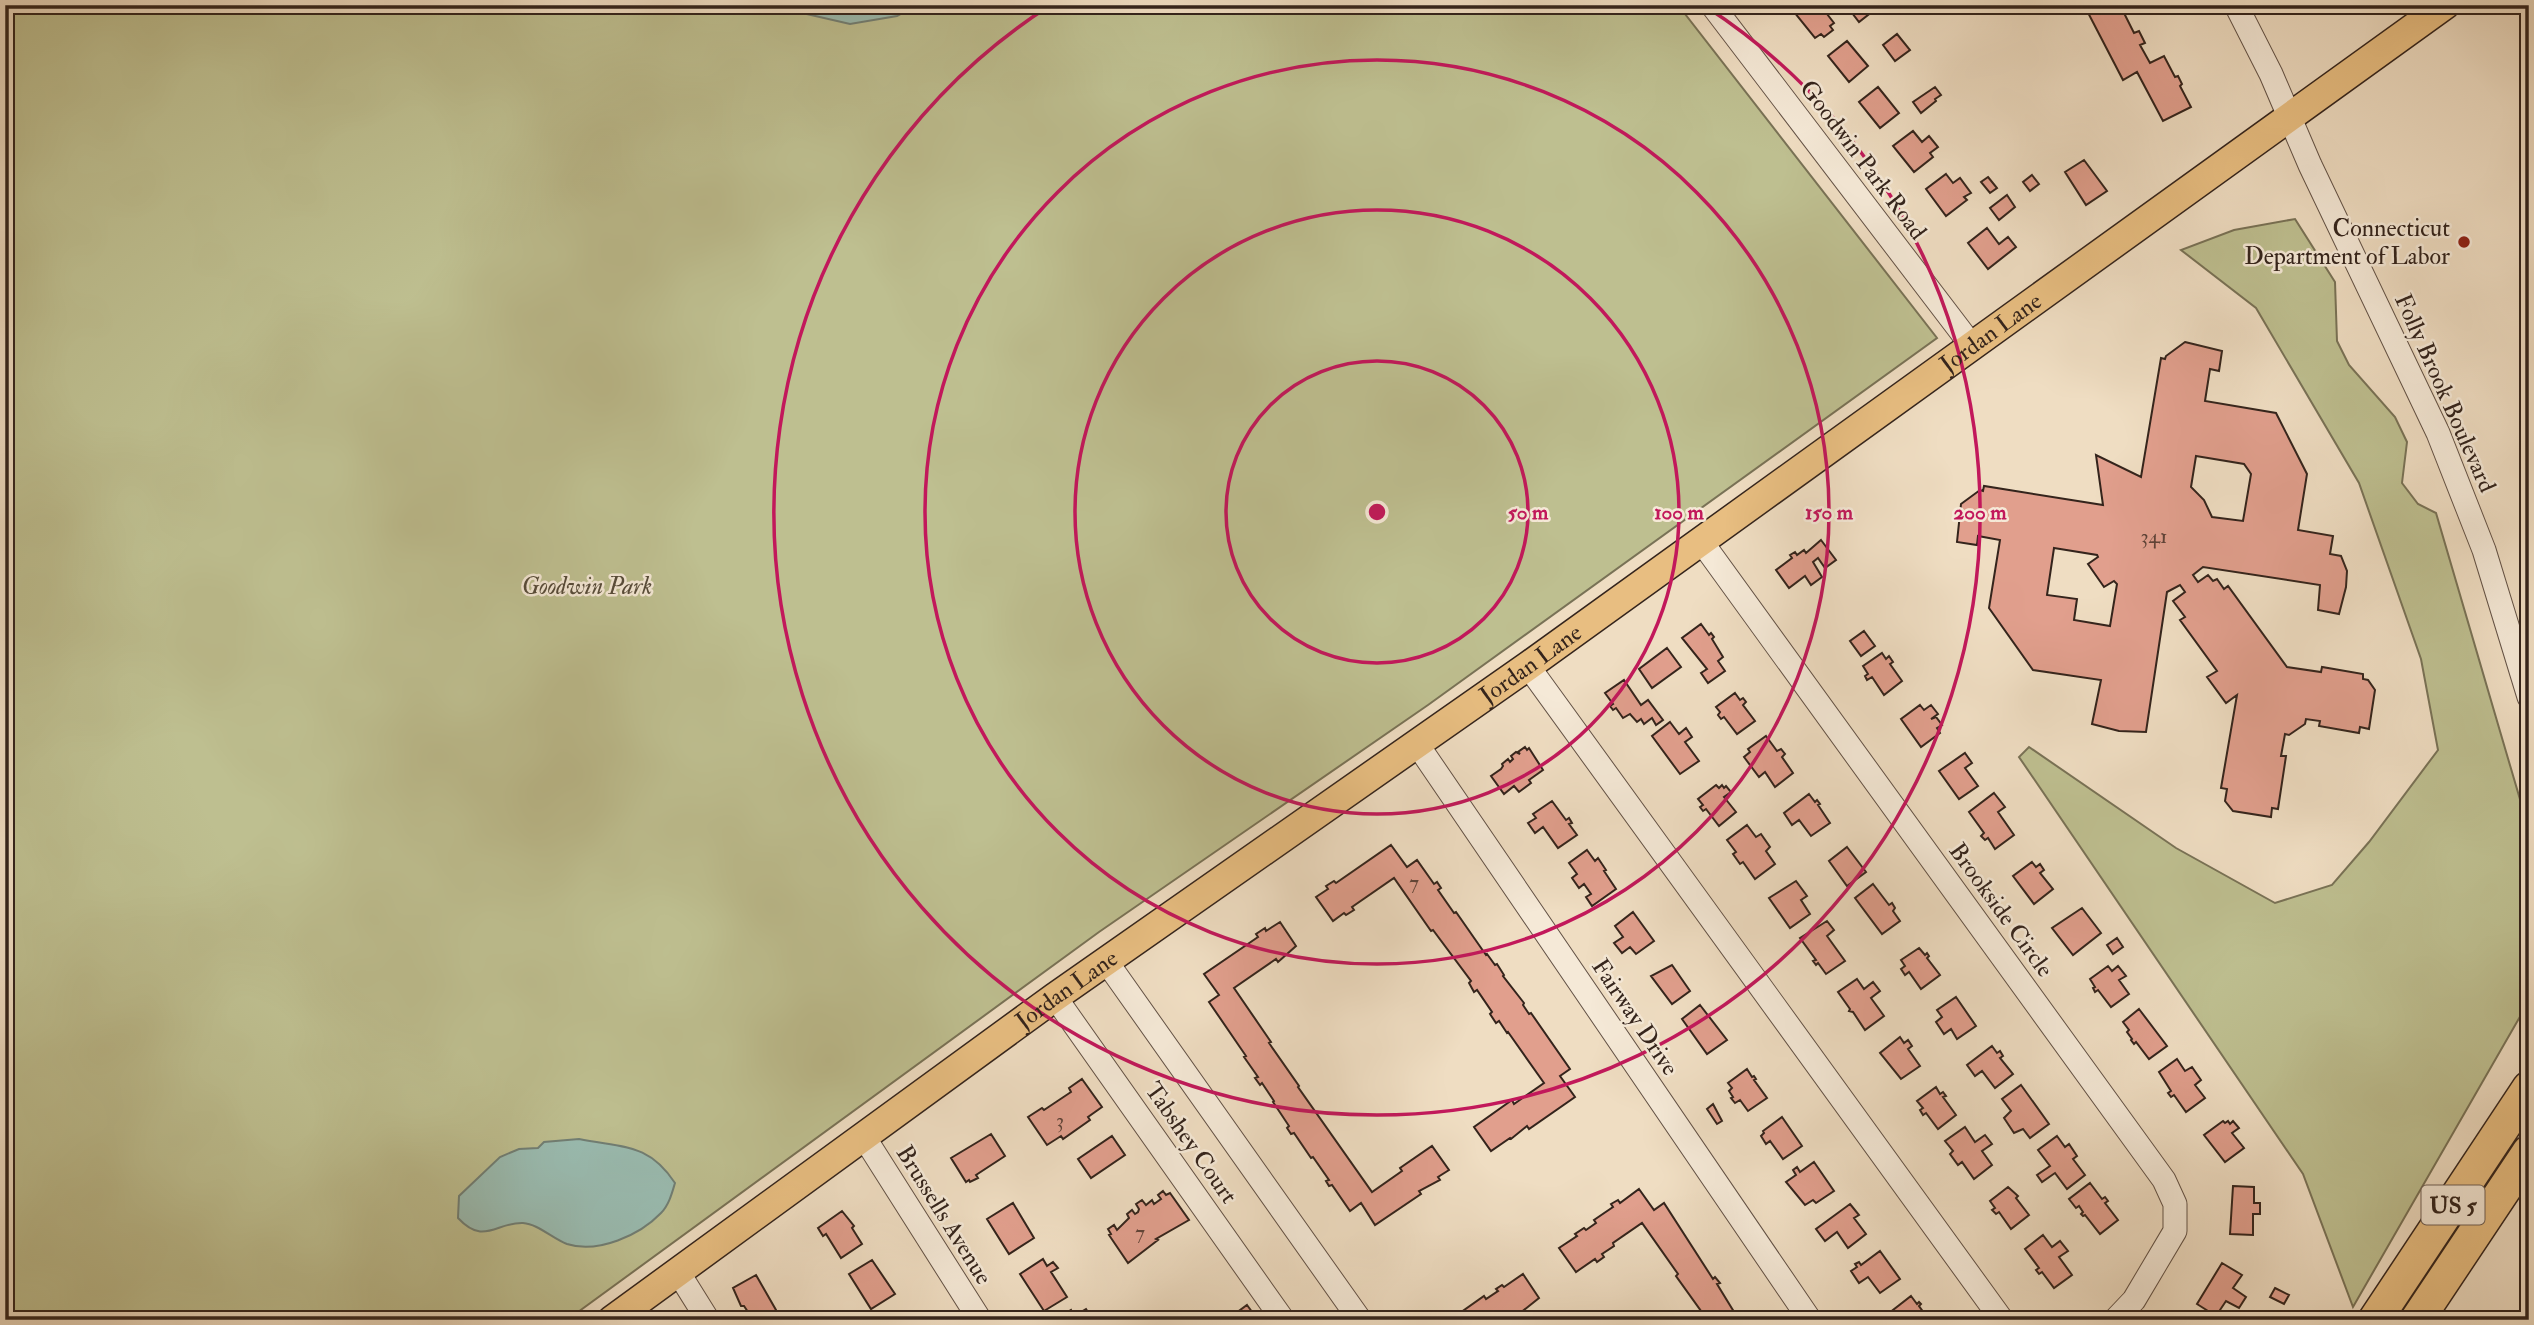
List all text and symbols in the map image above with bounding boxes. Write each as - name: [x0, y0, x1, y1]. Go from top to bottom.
- street label: Goodwin Park Road: [1793, 74, 1933, 246]
- place label: Connecticut Department of Labor: [2244, 213, 2450, 272]
- marker: Connecticut Department of Labor: [2456, 234, 2472, 250]
- street label: Jordan Lane: [1933, 285, 2048, 380]
- street label: Folly Brook Boulevard: [2387, 289, 2503, 497]
- text: 50 m: [1508, 499, 1549, 526]
- text: 100 m: [1654, 499, 1705, 526]
- text: 150 m: [1805, 499, 1854, 526]
- text: 200 m: [1954, 499, 2007, 526]
- centre of rings: [1365, 500, 1389, 524]
- house number: 341: [2141, 523, 2167, 550]
- park label: Goodwin Park: [522, 571, 652, 602]
- street label: Jordan Lane: [1473, 617, 1588, 711]
- street label: Brookside Circle: [1942, 837, 2060, 983]
- house number: 7: [1409, 869, 1419, 896]
- street label: Jordan Lane: [1008, 942, 1124, 1037]
- street label: Fairway Drive: [1585, 953, 1685, 1081]
- street label: Tabshey Court: [1138, 1076, 1244, 1210]
- house number: 3: [1056, 1107, 1064, 1134]
- street label: Brussells Avenue: [889, 1140, 999, 1290]
- road number: US 5: [2422, 1186, 2484, 1224]
- house number: 7: [1135, 1219, 1145, 1246]

